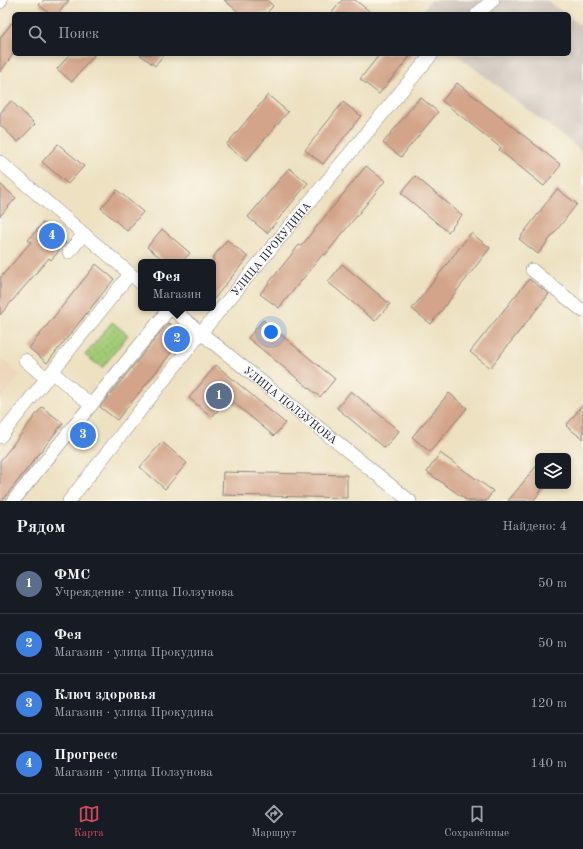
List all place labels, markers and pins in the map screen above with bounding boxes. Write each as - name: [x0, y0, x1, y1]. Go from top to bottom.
- pin: 4: [39, 221, 65, 251]
- pin: 2: [164, 324, 190, 354]
- pin: 1: [206, 381, 232, 411]
- pin: 3: [70, 420, 96, 450]

